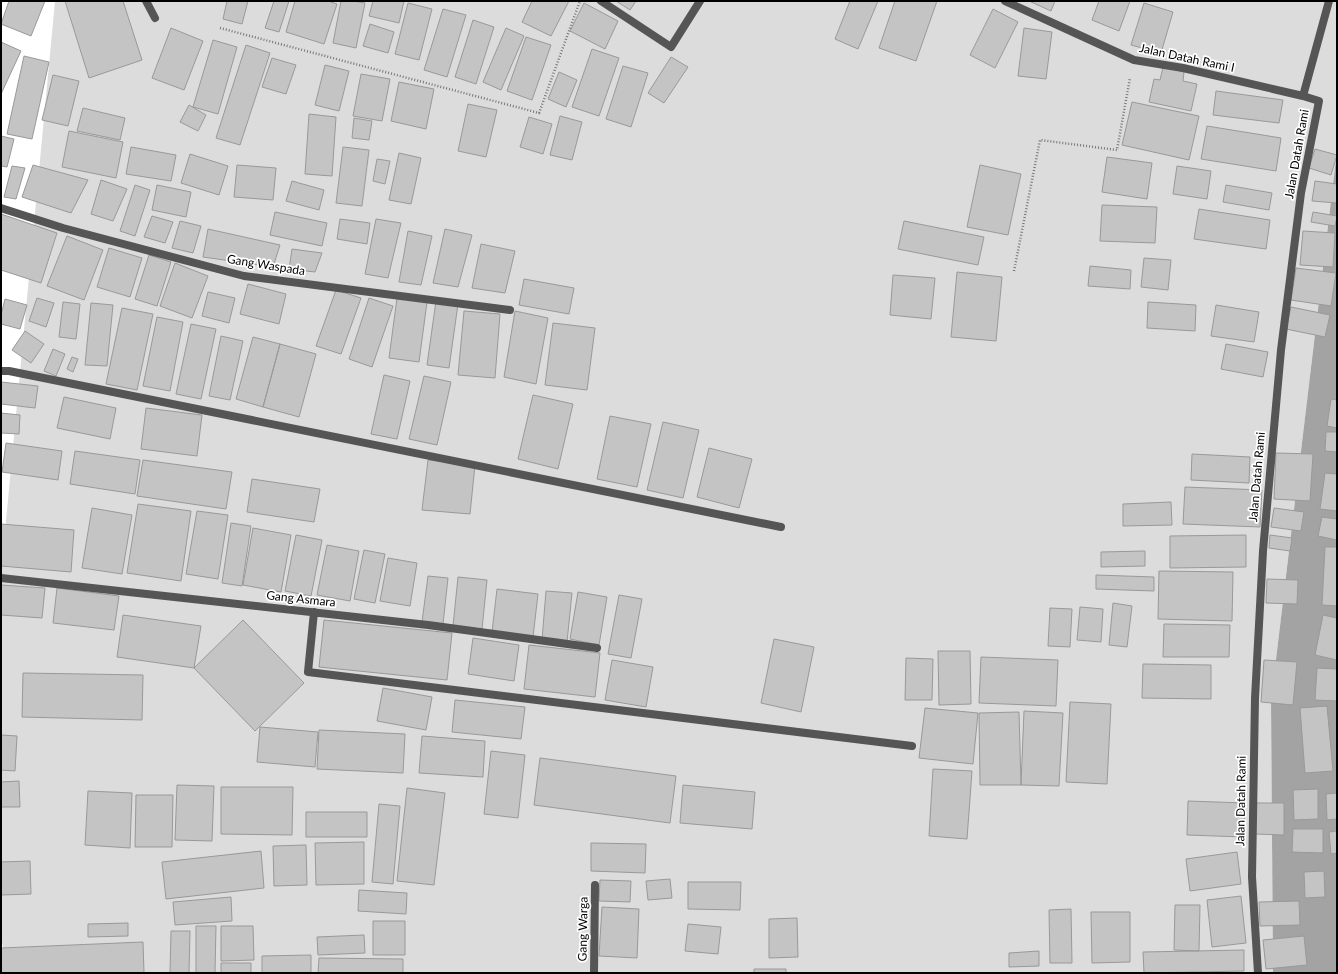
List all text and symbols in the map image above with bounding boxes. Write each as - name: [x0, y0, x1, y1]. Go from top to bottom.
- street label: Jalan Datah Rami I: [1138, 40, 1236, 75]
- street label: Jalan Datah Rami: [1281, 108, 1312, 200]
- street label: Gang Waspada: [226, 251, 306, 278]
- street label: Jalan Datah Rami: [1245, 431, 1268, 523]
- street label: Gang Asmara: [266, 587, 337, 610]
- street label: Jalan Datah Rami: [1232, 756, 1249, 846]
- street label: Gang Warga: [574, 896, 591, 961]

